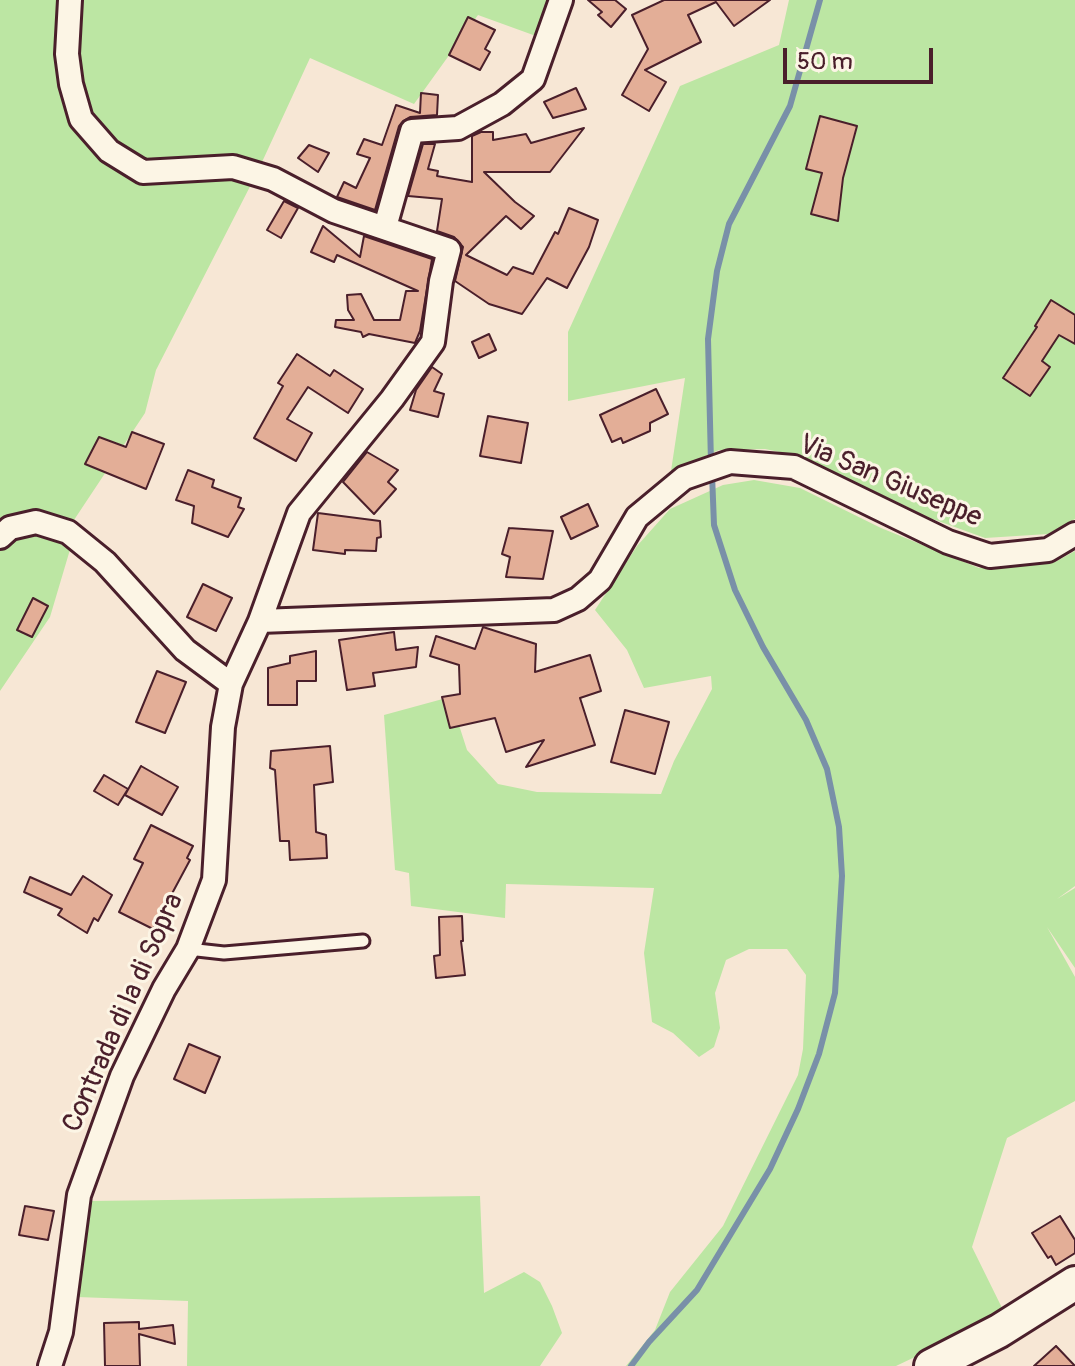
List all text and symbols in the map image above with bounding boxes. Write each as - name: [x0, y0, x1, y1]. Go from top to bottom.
- scale bar: [787, 32, 937, 82]
- text: 50 m: [797, 47, 853, 76]
- street label: Via San Giuseppe: [793, 428, 987, 536]
- street label: Contrada di la di Sopra: [56, 888, 192, 1138]

